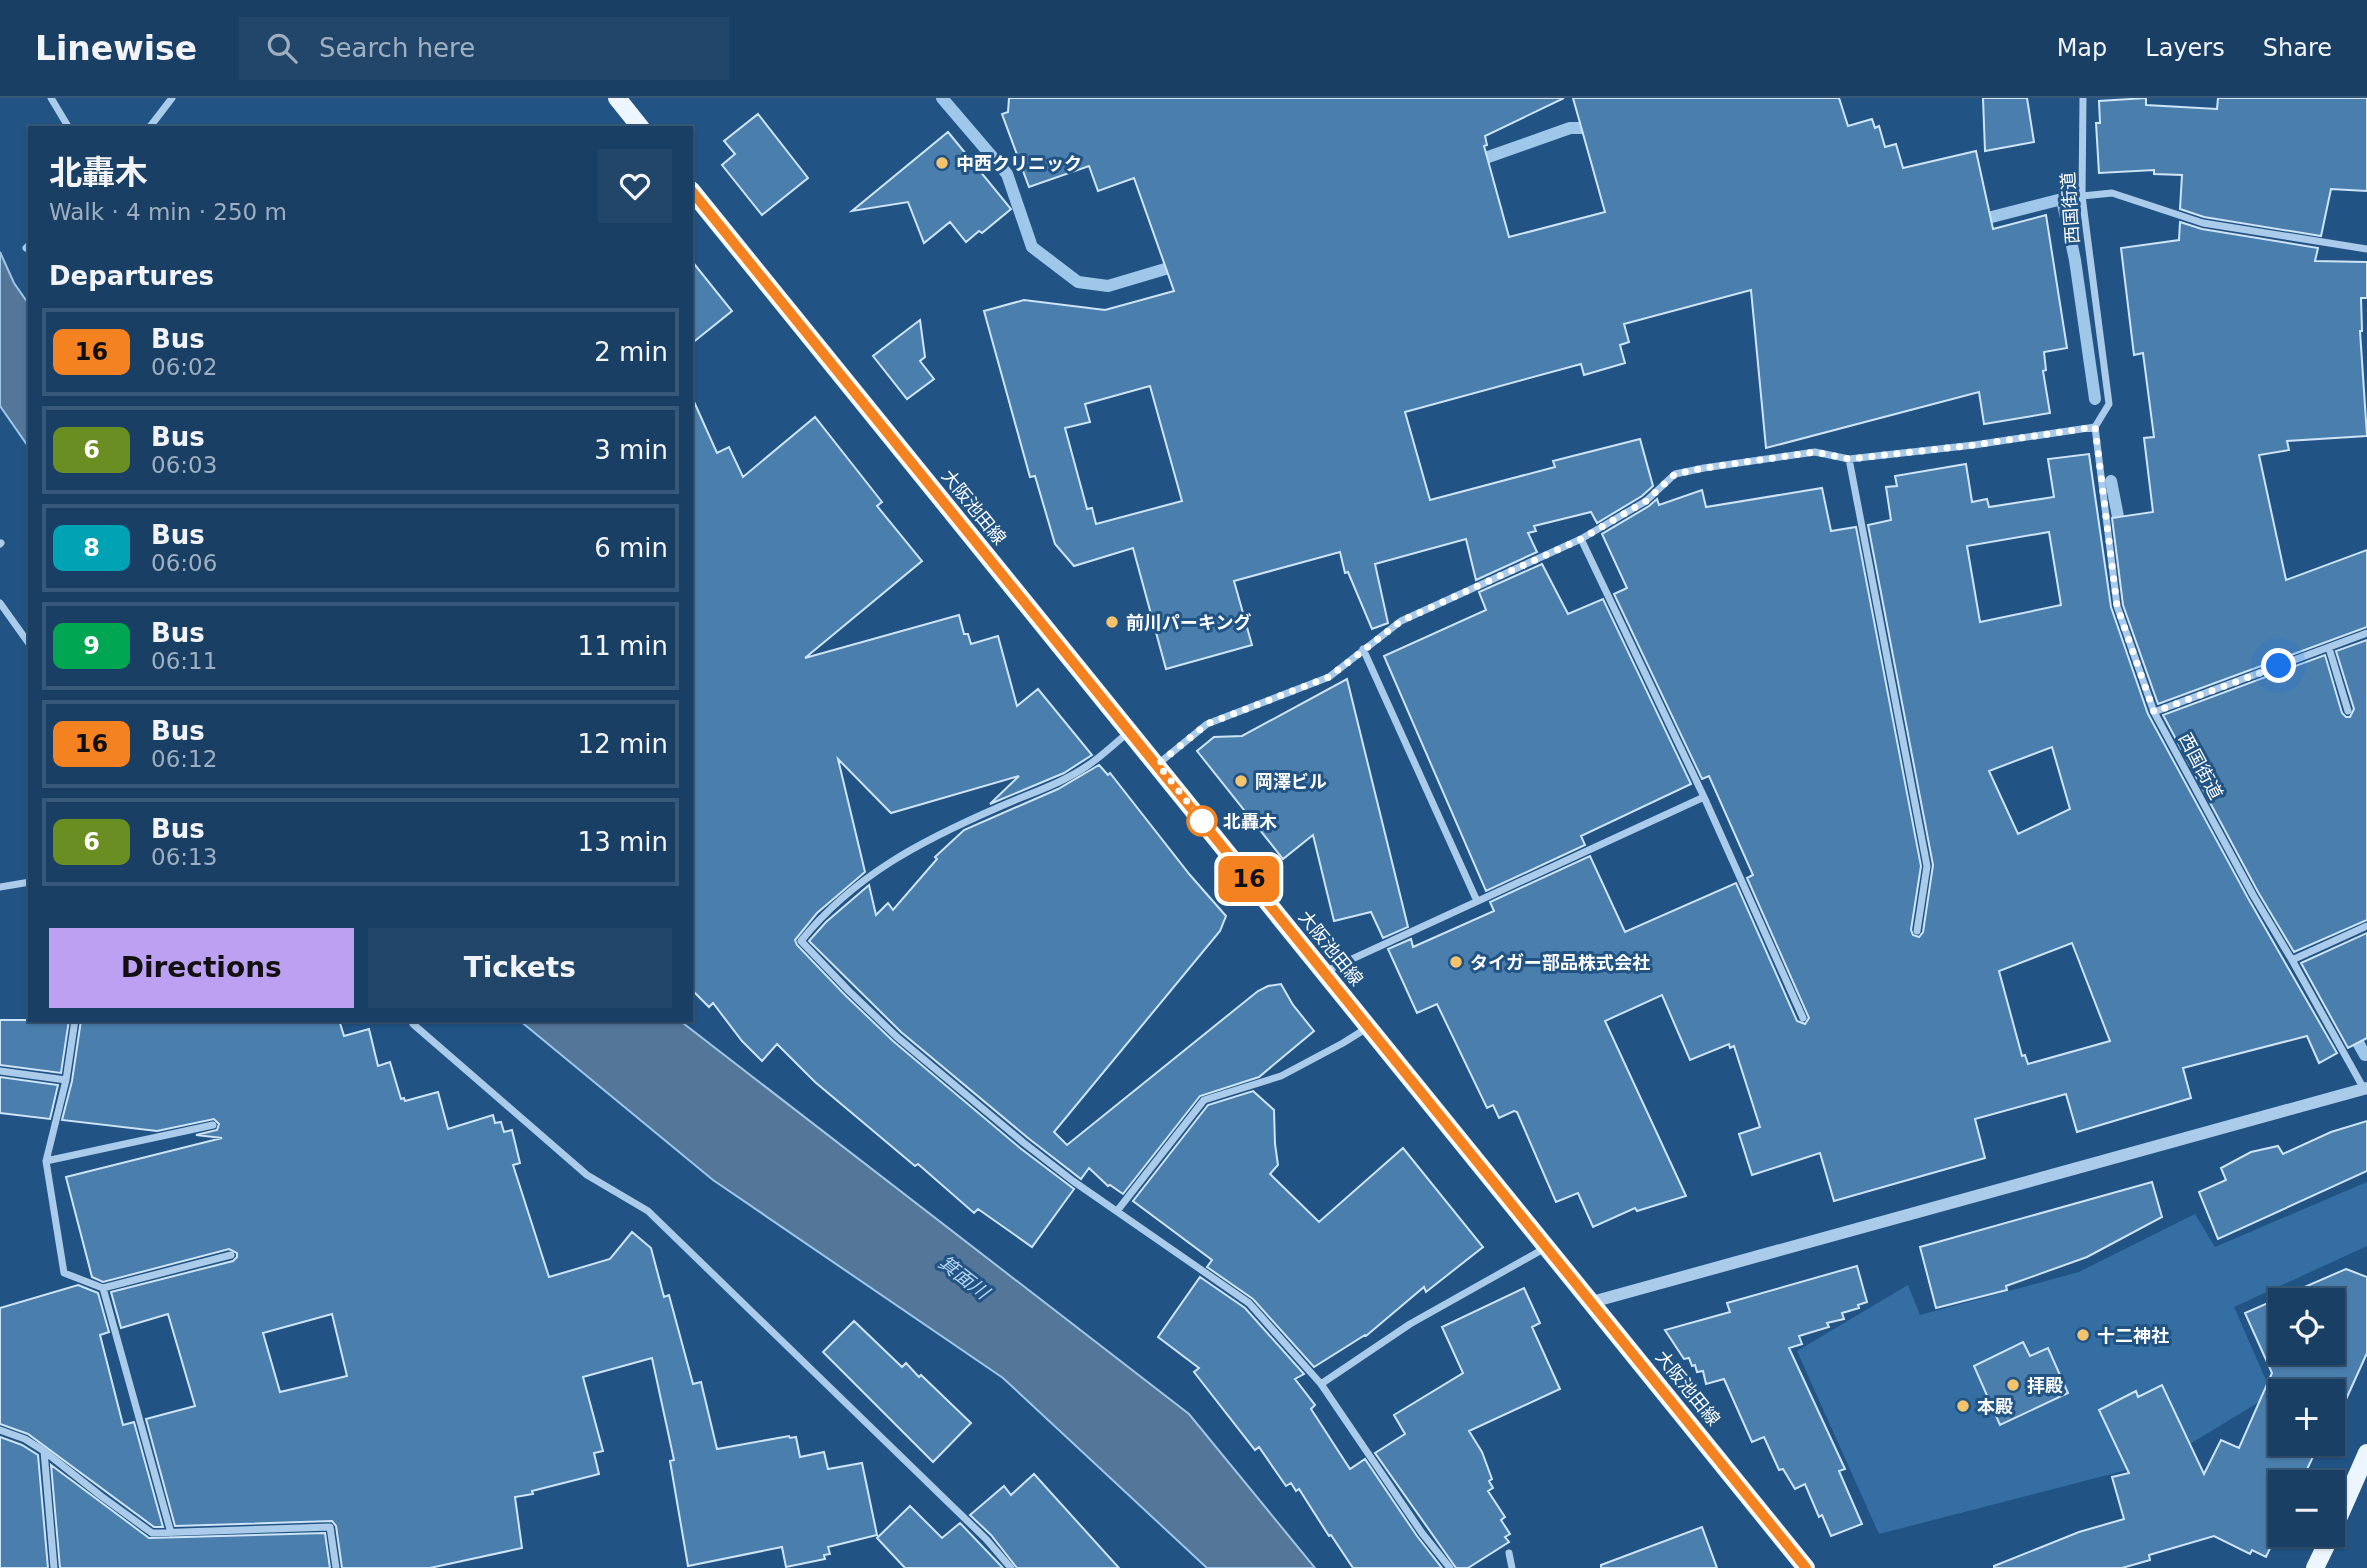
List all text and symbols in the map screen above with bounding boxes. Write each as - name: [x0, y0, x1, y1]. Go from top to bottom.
- search box: [239, 17, 729, 80]
- text: Linewise: [35, 29, 197, 68]
- icon: search: [263, 29, 301, 67]
- text: Search here: [319, 33, 475, 63]
- text: Map: [2057, 34, 2107, 62]
- text: Layers: [2145, 34, 2225, 62]
- text: Share: [2263, 34, 2332, 62]
- button: heart: [598, 149, 672, 223]
- text: 北轟木: [49, 153, 148, 192]
- place label: 中西クリニック: [956, 153, 1082, 174]
- marker: 中西クリニック: [934, 155, 950, 171]
- street label: 西国街道: [2057, 171, 2083, 245]
- text: Walk · 4 min · 250 m: [49, 199, 287, 225]
- text: Departures: [49, 261, 214, 291]
- text: Bus: [151, 324, 205, 354]
- text: 2 min: [594, 337, 668, 367]
- text: 16: [75, 338, 108, 366]
- text: 06:02: [151, 354, 217, 380]
- text: Bus: [151, 422, 205, 452]
- text: 3 min: [594, 435, 668, 465]
- text: 6: [83, 436, 100, 464]
- text: 06:03: [151, 452, 217, 478]
- street label: 大阪池田線: [938, 465, 1010, 549]
- text: Bus: [151, 520, 205, 550]
- text: 6 min: [594, 533, 668, 563]
- text: 8: [83, 534, 100, 562]
- text: 06:06: [151, 550, 217, 576]
- place label: 前川パーキング: [1126, 612, 1251, 633]
- marker: 前川パーキング: [1104, 614, 1120, 630]
- text: Bus: [151, 618, 205, 648]
- text: 11 min: [578, 631, 668, 661]
- text: 9: [83, 632, 100, 660]
- text: 06:11: [151, 648, 217, 674]
- your location: [2261, 648, 2296, 683]
- text: Bus: [151, 716, 205, 746]
- text: 12 min: [578, 729, 668, 759]
- street label: 西国街道: [2175, 729, 2227, 803]
- text: 16: [75, 730, 108, 758]
- text: 06:12: [151, 746, 217, 772]
- place label: 岡澤ビル: [1255, 771, 1327, 792]
- marker: 岡澤ビル: [1233, 773, 1249, 789]
- marker: 北轟木: [1187, 806, 1217, 836]
- place label: 北轟木: [1223, 811, 1277, 832]
- text: Bus: [151, 814, 205, 844]
- text: 13 min: [578, 827, 668, 857]
- text: 6: [83, 828, 100, 856]
- text: 06:13: [151, 844, 217, 870]
- line badge: 16: [1218, 856, 1280, 902]
- text: 16: [1232, 865, 1266, 893]
- street label: 大阪池田線: [1295, 906, 1367, 990]
- button: Directions: [49, 928, 354, 1008]
- button: Tickets: [368, 928, 672, 1008]
- place label: タイガー部品株式会社: [1470, 952, 1650, 973]
- marker: タイガー部品株式会社: [1448, 954, 1464, 970]
- water label: 箕面川: [935, 1251, 995, 1304]
- map controls: [2268, 1288, 2345, 1547]
- button: locate: [2268, 1288, 2345, 1365]
- place label: 十二神社: [2097, 1325, 2169, 1346]
- marker: 十二神社: [2075, 1327, 2091, 1343]
- street label: 大阪池田線: [1652, 1346, 1724, 1430]
- place label: 拝殿: [2027, 1375, 2063, 1396]
- marker: 拝殿: [2005, 1377, 2021, 1393]
- button: +: [2268, 1379, 2345, 1456]
- place label: 本殿: [1977, 1396, 2013, 1417]
- marker: 本殿: [1955, 1398, 1971, 1414]
- button: −: [2268, 1470, 2345, 1547]

